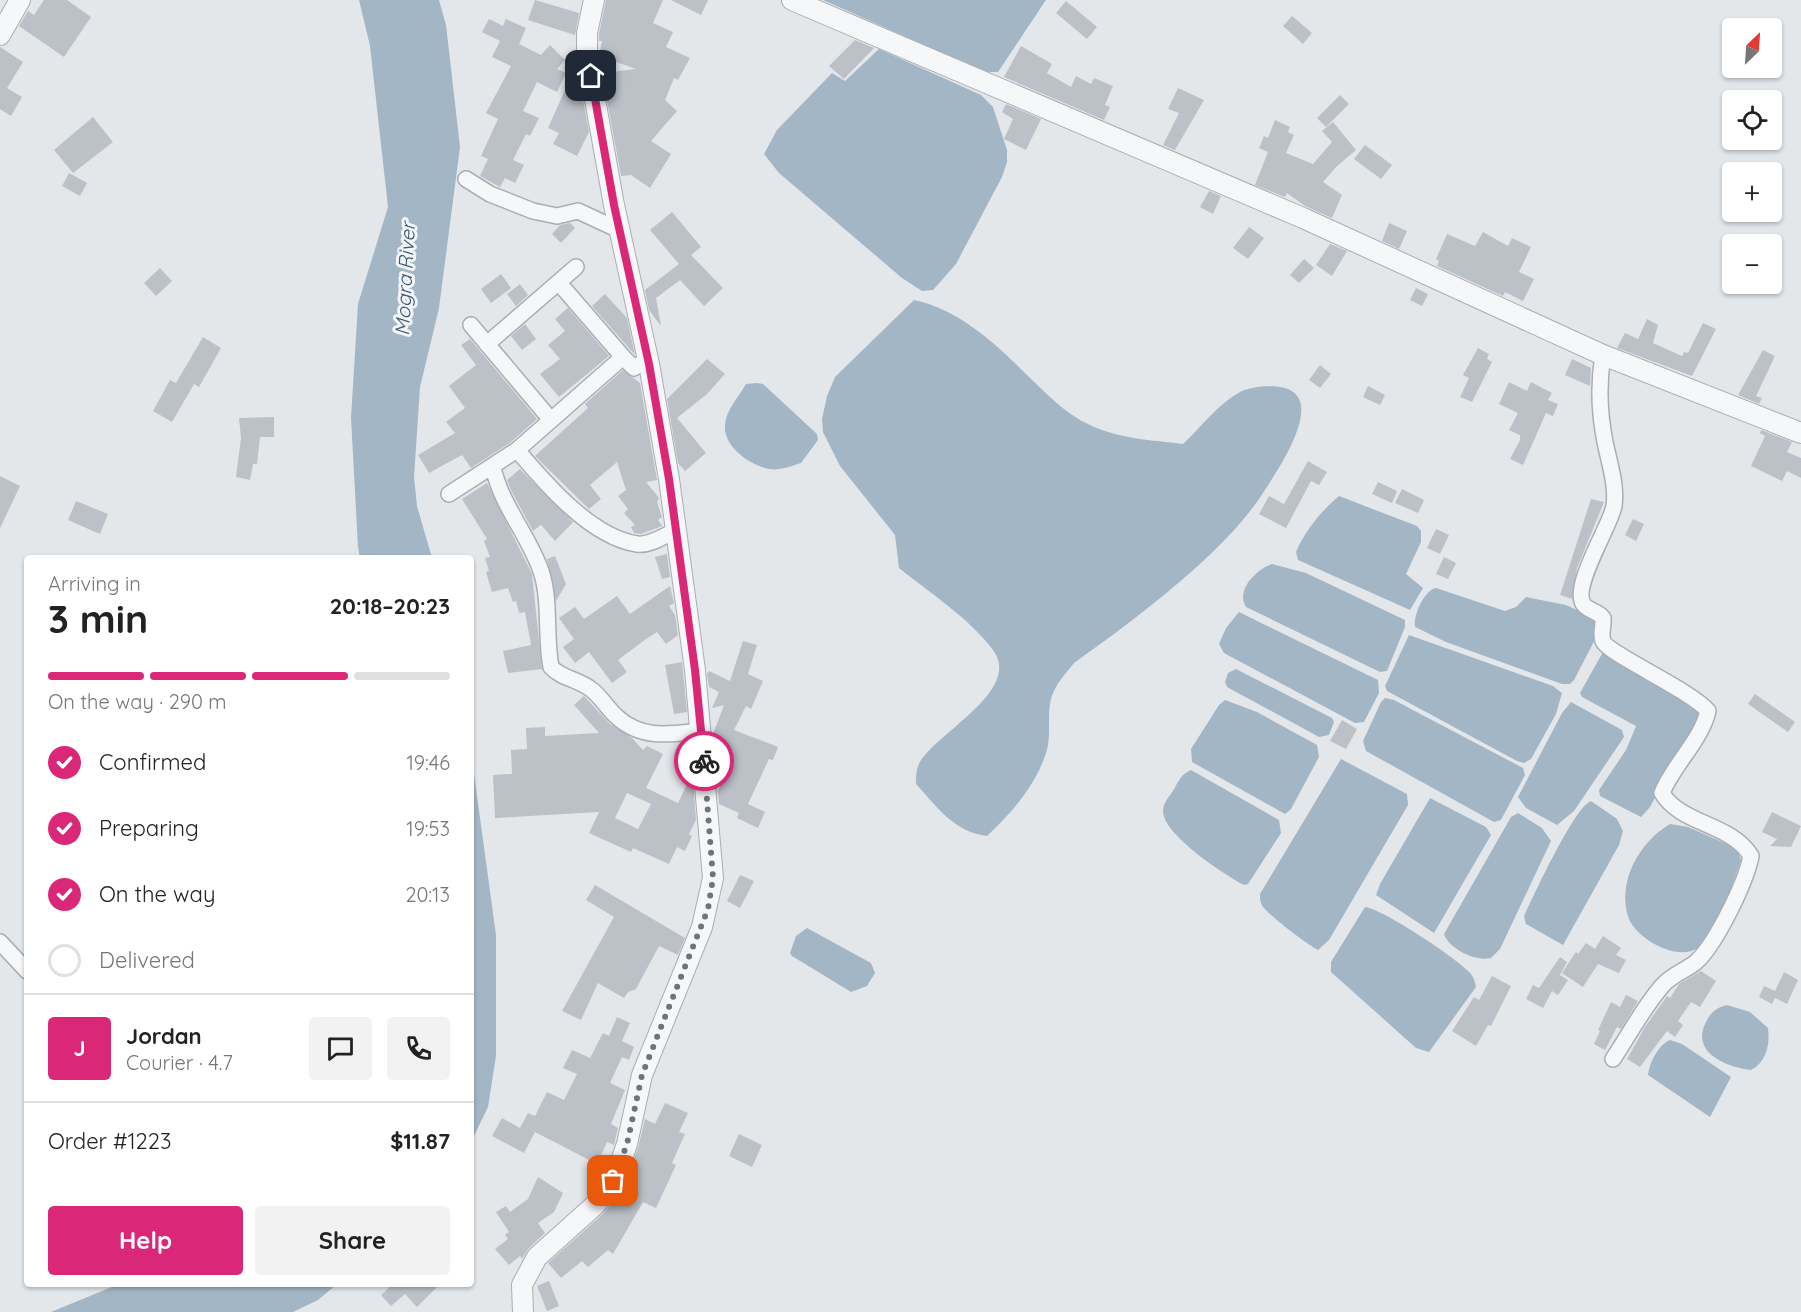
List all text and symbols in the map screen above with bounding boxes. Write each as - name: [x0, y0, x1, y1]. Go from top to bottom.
- north arrow: [1722, 18, 1782, 78]
- map controls: [1722, 18, 1782, 294]
- pin: [565, 50, 616, 101]
- icon: home: [574, 59, 607, 92]
- button: locate: [1722, 90, 1782, 150]
- button: +: [1722, 162, 1782, 222]
- water label: Mogra River: [389, 219, 420, 336]
- button: −: [1722, 234, 1782, 294]
- text: Arriving in: [48, 571, 141, 596]
- text: 20:18–20:23: [330, 592, 450, 620]
- text: 3 min: [48, 594, 148, 643]
- text: On the way · 290 m: [48, 689, 227, 714]
- courier: [674, 731, 734, 791]
- icon: bike: [688, 745, 721, 778]
- icon: check: [48, 746, 81, 779]
- text: Confirmed: [99, 748, 206, 776]
- text: 19:46: [406, 750, 450, 775]
- icon: check: [48, 812, 81, 845]
- text: Preparing: [99, 814, 199, 842]
- text: 19:53: [406, 816, 450, 841]
- icon: check: [48, 878, 81, 911]
- text: On the way: [99, 880, 215, 908]
- text: 20:13: [405, 882, 450, 907]
- text: Delivered: [99, 946, 195, 974]
- button: chat: [309, 1017, 372, 1080]
- button: phone: [387, 1017, 450, 1080]
- text: Jordan: [126, 1022, 202, 1050]
- text: J: [73, 1034, 86, 1062]
- text: Courier · 4.7: [126, 1050, 233, 1075]
- text: Order #1223: [48, 1127, 172, 1155]
- text: $11.87: [390, 1127, 450, 1155]
- pin: [587, 1155, 638, 1206]
- icon: bag: [596, 1164, 629, 1197]
- button: Help: [48, 1206, 243, 1275]
- button: Share: [255, 1206, 450, 1275]

